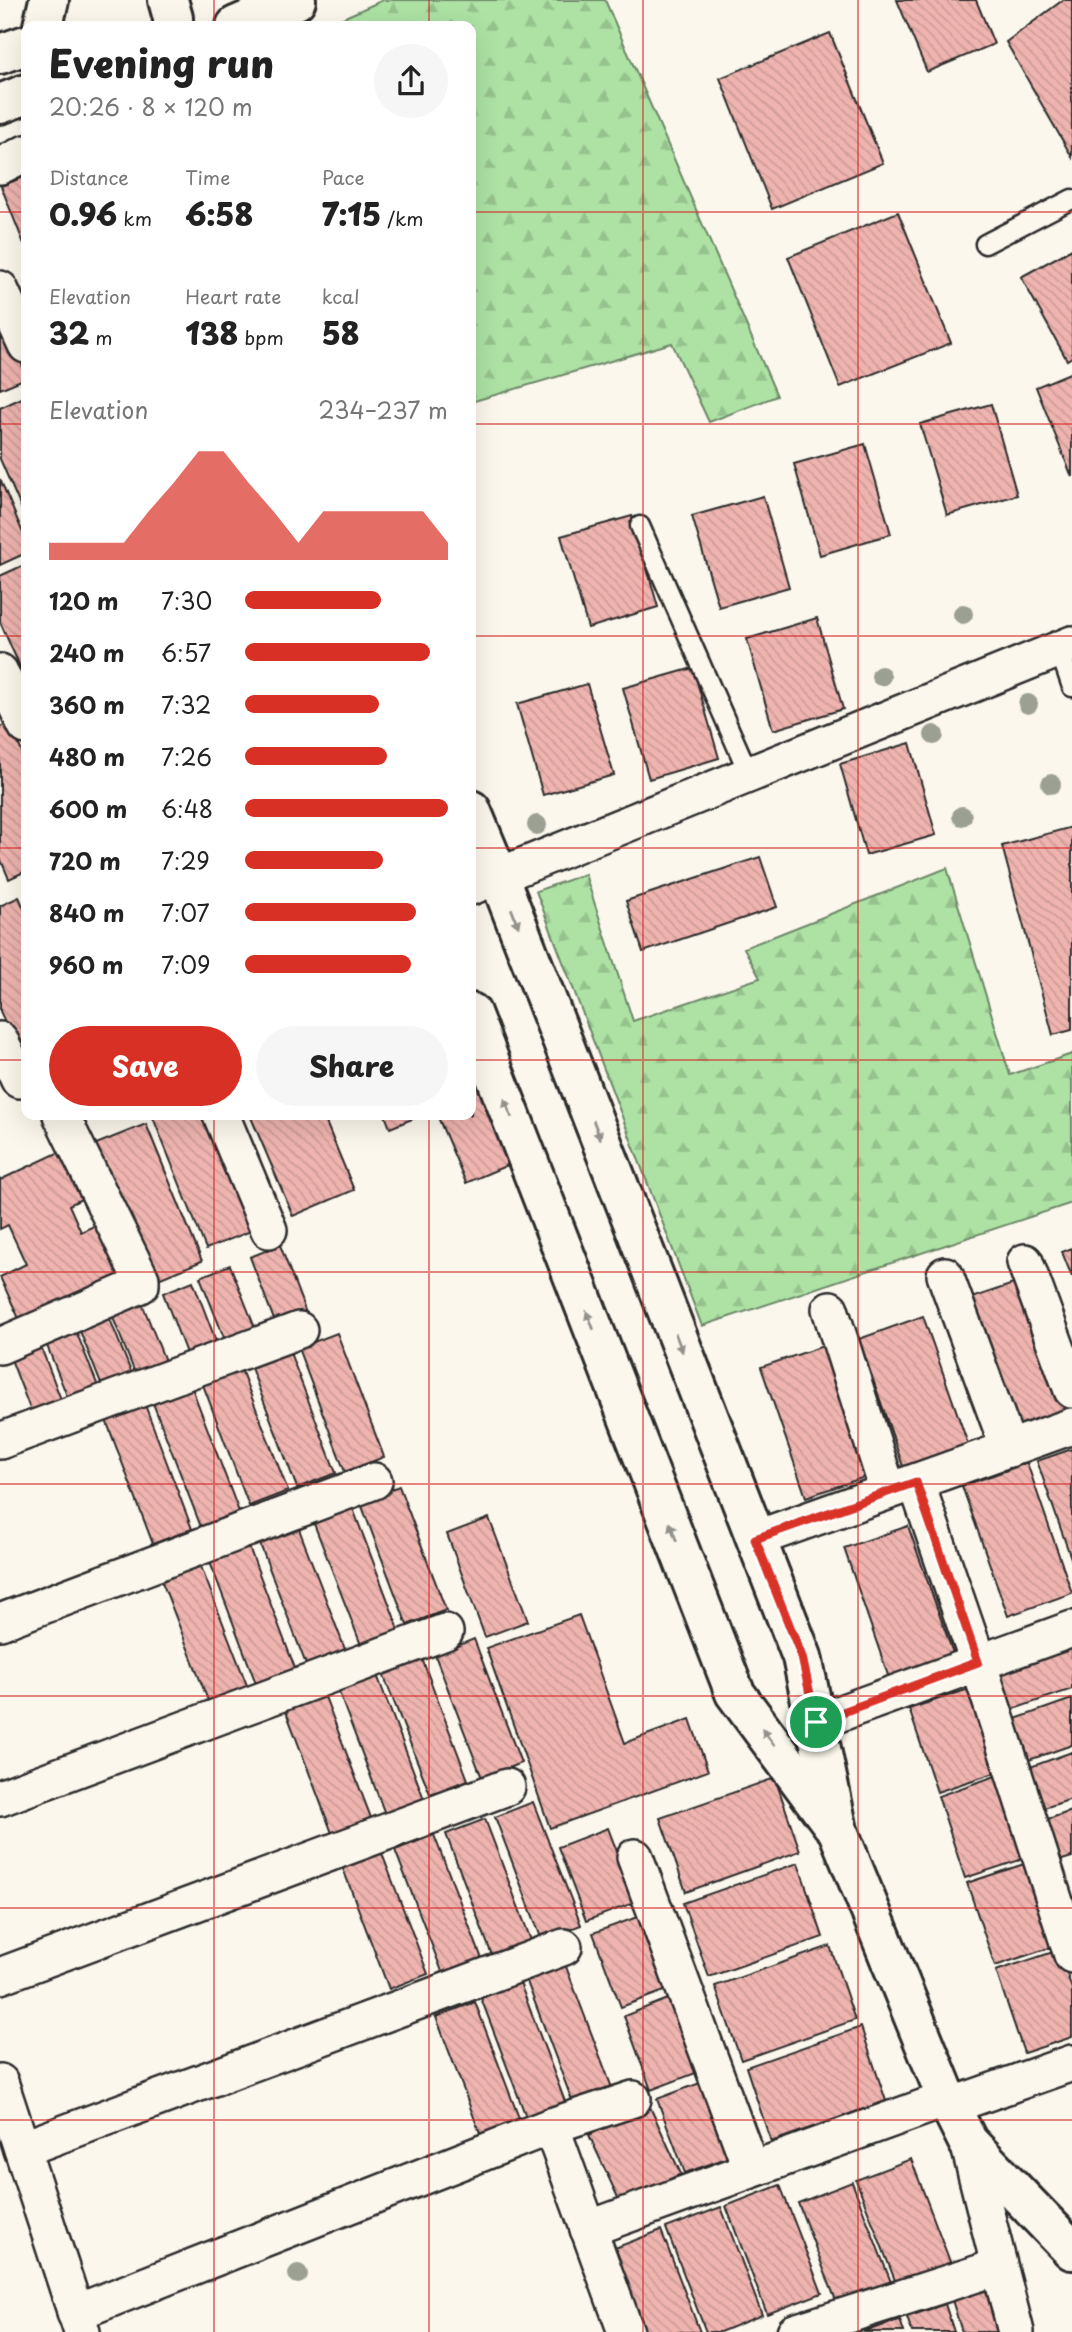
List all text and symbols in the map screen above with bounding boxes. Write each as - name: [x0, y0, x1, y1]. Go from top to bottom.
- text: Evening run: [49, 34, 274, 91]
- button: share: [374, 44, 448, 118]
- text: 20:26 · 8 × 120 m: [49, 89, 253, 124]
- text: Distance: [49, 163, 129, 191]
- text: Time: [185, 163, 230, 191]
- text: Pace: [322, 163, 365, 191]
- text: 0.96: [49, 191, 117, 236]
- text: 6:58: [185, 191, 253, 236]
- text: 7:15: [322, 191, 381, 236]
- text: km: [117, 204, 152, 232]
- text: /km: [381, 204, 424, 232]
- text: Elevation: [49, 282, 131, 310]
- text: Heart rate: [185, 282, 281, 310]
- text: kcal: [322, 282, 360, 310]
- text: 32: [49, 310, 89, 355]
- text: 138: [185, 310, 238, 355]
- text: 58: [322, 310, 360, 355]
- text: m: [89, 323, 113, 351]
- text: bpm: [238, 323, 284, 351]
- text: Elevation: [49, 392, 148, 427]
- text: 234–237 m: [318, 392, 448, 427]
- text: 120 m: [49, 583, 119, 618]
- text: 7:30: [161, 583, 212, 618]
- text: 240 m: [49, 635, 125, 670]
- text: 6:57: [161, 635, 211, 670]
- text: 360 m: [49, 687, 125, 722]
- text: 7:32: [161, 687, 211, 722]
- text: 480 m: [49, 739, 125, 774]
- text: 7:26: [161, 739, 212, 774]
- text: 600 m: [49, 791, 127, 826]
- text: 6:48: [161, 791, 213, 826]
- text: 720 m: [49, 843, 121, 878]
- text: 7:29: [161, 843, 210, 878]
- text: 840 m: [49, 895, 125, 930]
- text: 7:07: [161, 895, 210, 930]
- one-way arrow: [510, 908, 521, 929]
- text: 960 m: [49, 947, 123, 982]
- text: 7:09: [161, 947, 211, 982]
- button: Save: [49, 1026, 242, 1106]
- button: Share: [256, 1026, 448, 1106]
- one-way arrow: [502, 1097, 513, 1118]
- one-way arrow: [592, 1120, 603, 1141]
- one-way arrow: [584, 1309, 595, 1330]
- one-way arrow: [674, 1332, 685, 1353]
- one-way arrow: [667, 1522, 678, 1543]
- pin: [786, 1692, 846, 1752]
- icon: arrive: [797, 1703, 835, 1741]
- one-way arrow: [761, 1728, 775, 1746]

